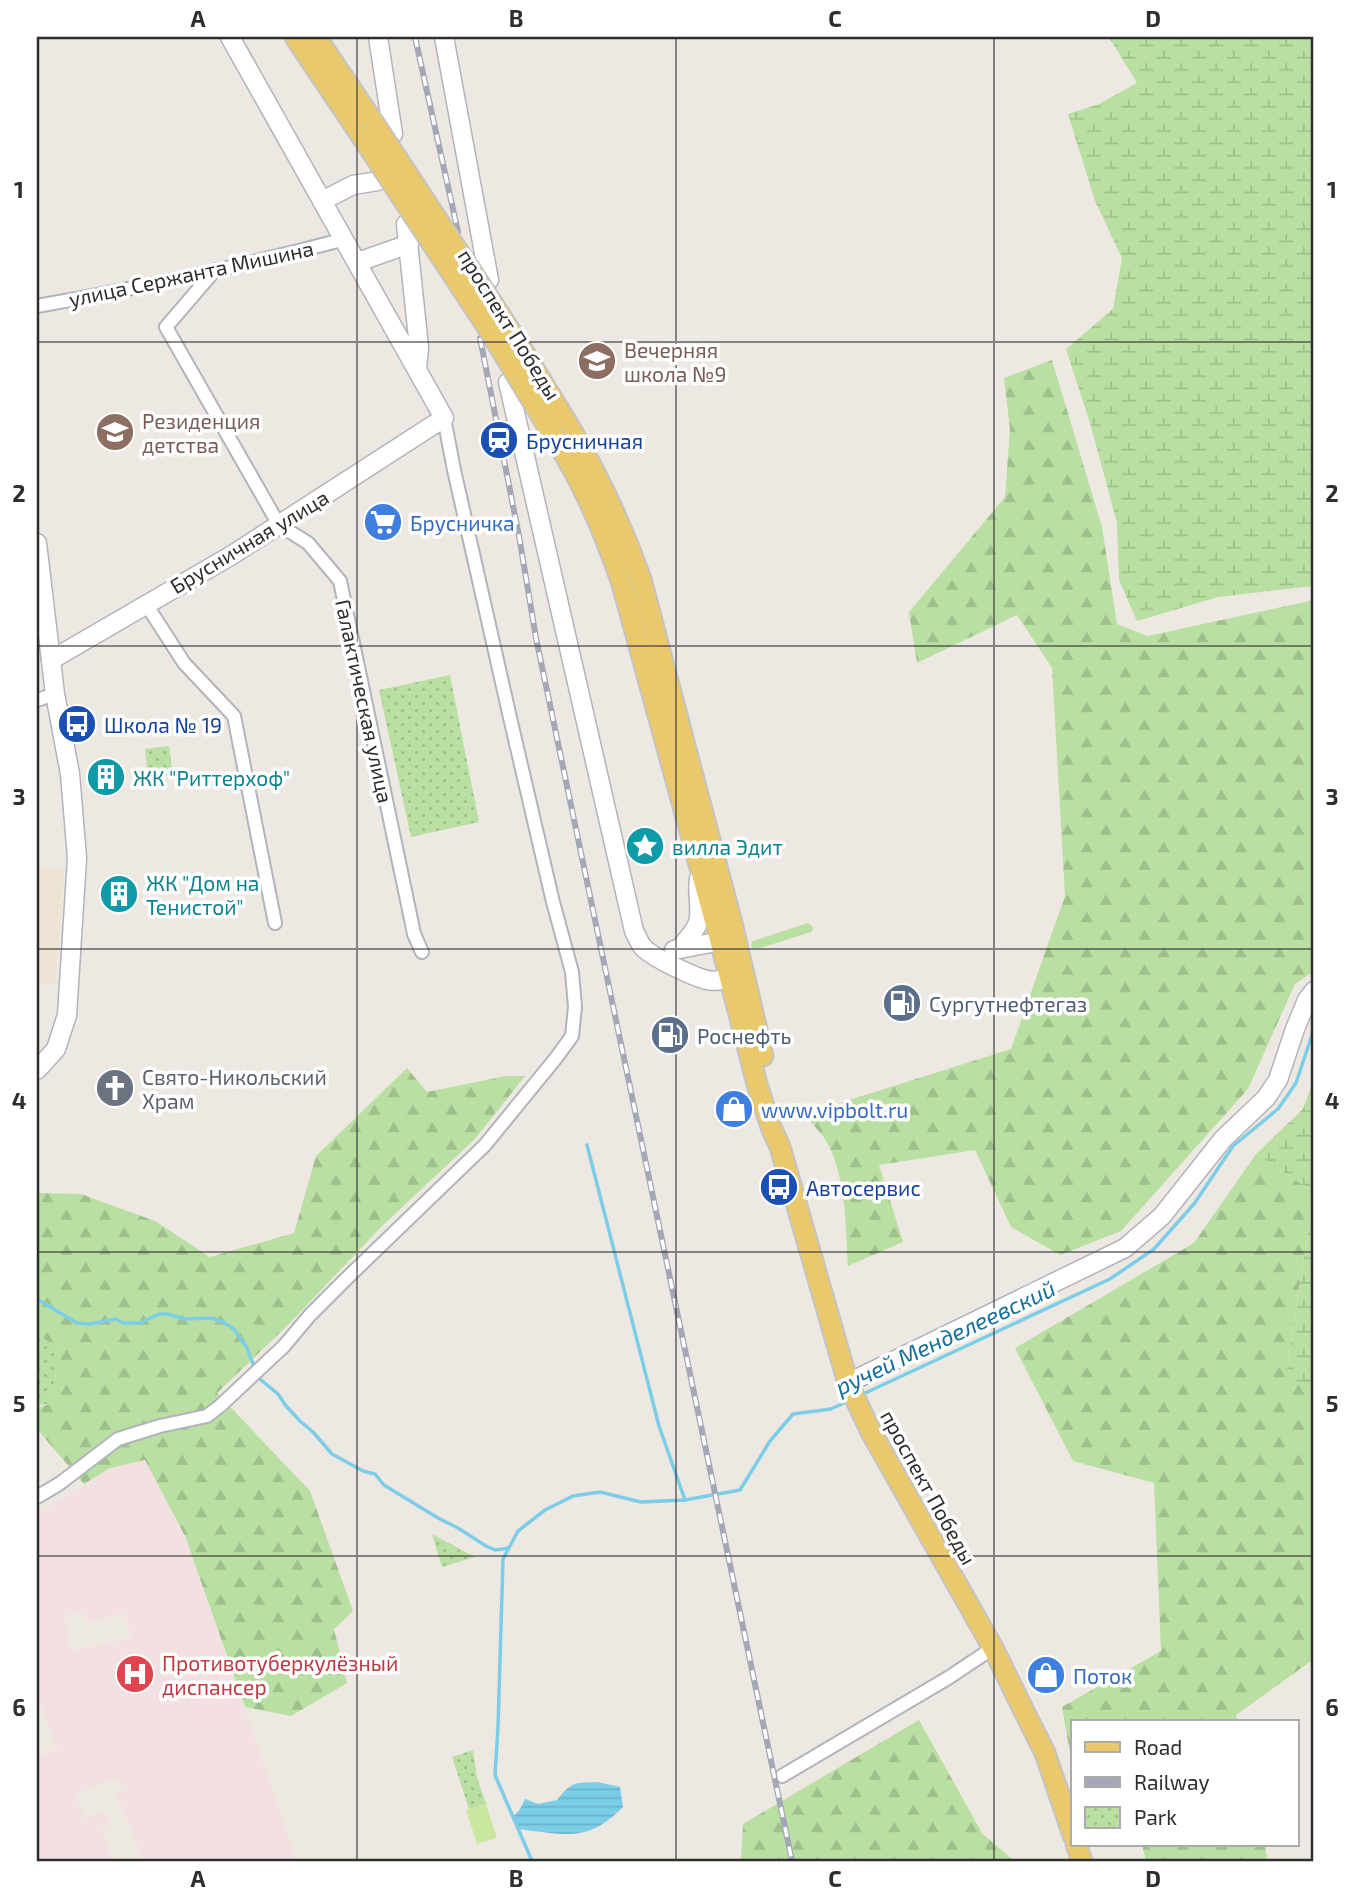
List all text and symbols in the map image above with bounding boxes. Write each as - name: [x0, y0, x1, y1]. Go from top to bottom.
- text: A: [190, 4, 206, 32]
- text: B: [509, 4, 523, 32]
- text: C: [828, 4, 842, 32]
- text: D: [1145, 4, 1161, 32]
- text: 1: [14, 175, 24, 203]
- text: 1: [1327, 175, 1337, 203]
- street label: улица Сержанта Мишина: [66, 235, 316, 312]
- street label: проспект Победы: [454, 244, 566, 404]
- place label: Вечерняя школа №9: [624, 337, 726, 386]
- school or university icon: Вечерняя школа №9: [576, 340, 618, 382]
- place label: Резиденция детства: [142, 408, 260, 457]
- school or university icon: Резиденция детства: [94, 411, 136, 453]
- station icon: Брусничная: [478, 419, 520, 461]
- place label: Брусничная: [526, 428, 643, 454]
- text: 2: [12, 479, 26, 507]
- text: 2: [1325, 479, 1339, 507]
- street label: Брусничная улица: [165, 484, 333, 599]
- supermarket icon: Брусничка: [362, 501, 404, 543]
- place label: Брусничка: [410, 510, 515, 536]
- street label: Галактическая улица: [330, 597, 399, 805]
- bus stop icon: Школа № 19: [56, 703, 98, 745]
- place label: Школа № 19: [104, 712, 222, 737]
- building icon: ЖК "Риттерхоф": [85, 756, 127, 798]
- place label: ЖК "Риттерхоф": [133, 765, 290, 790]
- text: 3: [12, 782, 26, 810]
- text: 3: [1325, 782, 1339, 810]
- place icon: вилла Эдит: [624, 825, 666, 867]
- place label: вилла Эдит: [672, 834, 783, 859]
- place label: ЖК "Дом на Тенистой": [146, 870, 259, 919]
- building icon: ЖК "Дом на Тенистой": [98, 873, 140, 915]
- fuel station icon: Сургутнефтегаз: [881, 982, 923, 1024]
- place label: Сургутнефтегаз: [929, 991, 1087, 1017]
- fuel station icon: Роснефть: [649, 1014, 691, 1056]
- place label: Роснефть: [697, 1023, 791, 1048]
- place label: Свято-Никольский Храм: [142, 1064, 327, 1113]
- church icon: Свято-Никольский Храм: [94, 1067, 136, 1109]
- text: 4: [12, 1086, 26, 1114]
- text: 4: [1325, 1086, 1339, 1114]
- shop icon: www.vipbolt.ru: [713, 1088, 755, 1130]
- place label: www.vipbolt.ru: [761, 1097, 908, 1122]
- bus stop icon: Автосервис: [758, 1166, 800, 1208]
- place label: Автосервис: [806, 1175, 921, 1200]
- water label: ручей Менделеевский: [831, 1274, 1059, 1400]
- text: 5: [13, 1389, 25, 1417]
- text: 5: [1326, 1389, 1338, 1417]
- street label: проспект Победы: [876, 1405, 982, 1569]
- place label: Противотуберкулёзный диспансер: [162, 1650, 398, 1699]
- hospital icon: Противотуберкулёзный диспансер: [114, 1653, 156, 1695]
- shop icon: Поток: [1025, 1654, 1067, 1696]
- place label: Поток: [1073, 1663, 1132, 1688]
- text: 6: [12, 1693, 26, 1721]
- text: 6: [1325, 1693, 1339, 1721]
- legend: [1071, 1720, 1298, 1846]
- text: Road: [1134, 1734, 1182, 1759]
- text: Railway: [1134, 1769, 1210, 1794]
- text: Park: [1134, 1804, 1177, 1829]
- text: A: [190, 1864, 206, 1892]
- text: B: [509, 1864, 523, 1892]
- text: C: [828, 1864, 842, 1892]
- text: D: [1145, 1864, 1161, 1892]

